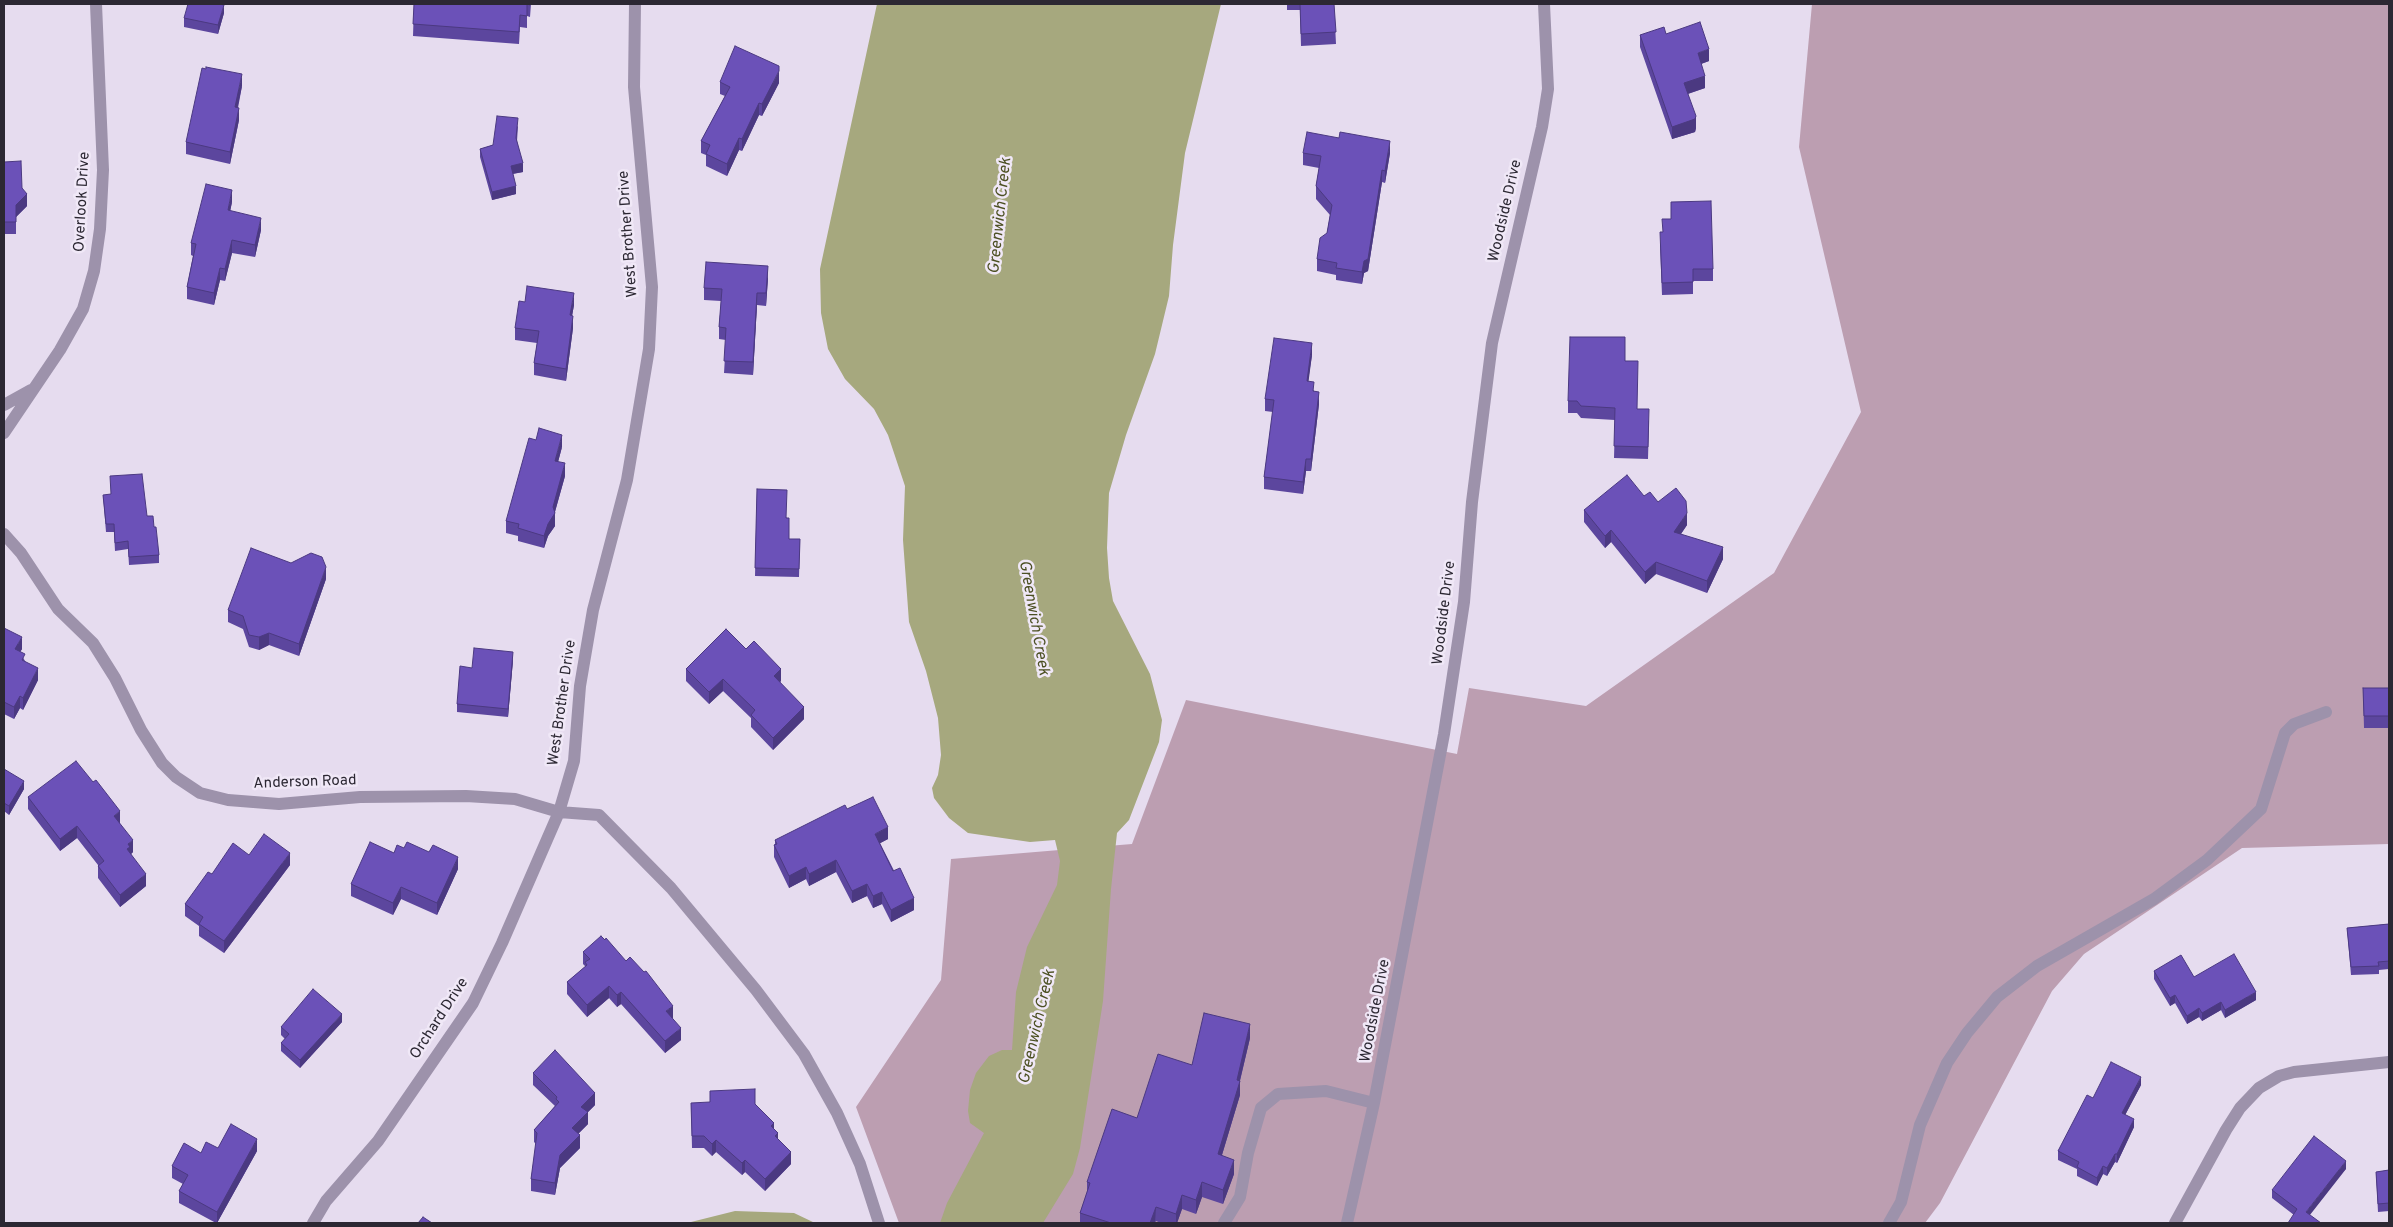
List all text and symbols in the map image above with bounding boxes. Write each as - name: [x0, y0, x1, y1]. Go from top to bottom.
- street label: Overlook Drive: [71, 151, 95, 253]
- water label: Greenwich Creek: [985, 157, 1017, 275]
- street label: Woodside Drive: [1485, 158, 1527, 264]
- street label: West Brother Drive: [616, 170, 642, 298]
- water label: Greenwich Creek: [1013, 559, 1053, 677]
- street label: Woodside Drive: [1430, 560, 1460, 666]
- street label: West Brother Drive: [545, 639, 581, 767]
- street label: Anderson Road: [253, 772, 357, 794]
- street label: Woodside Drive: [1357, 958, 1395, 1064]
- water label: Greenwich Creek: [1016, 968, 1060, 1086]
- street label: Orchard Drive: [407, 975, 473, 1063]

